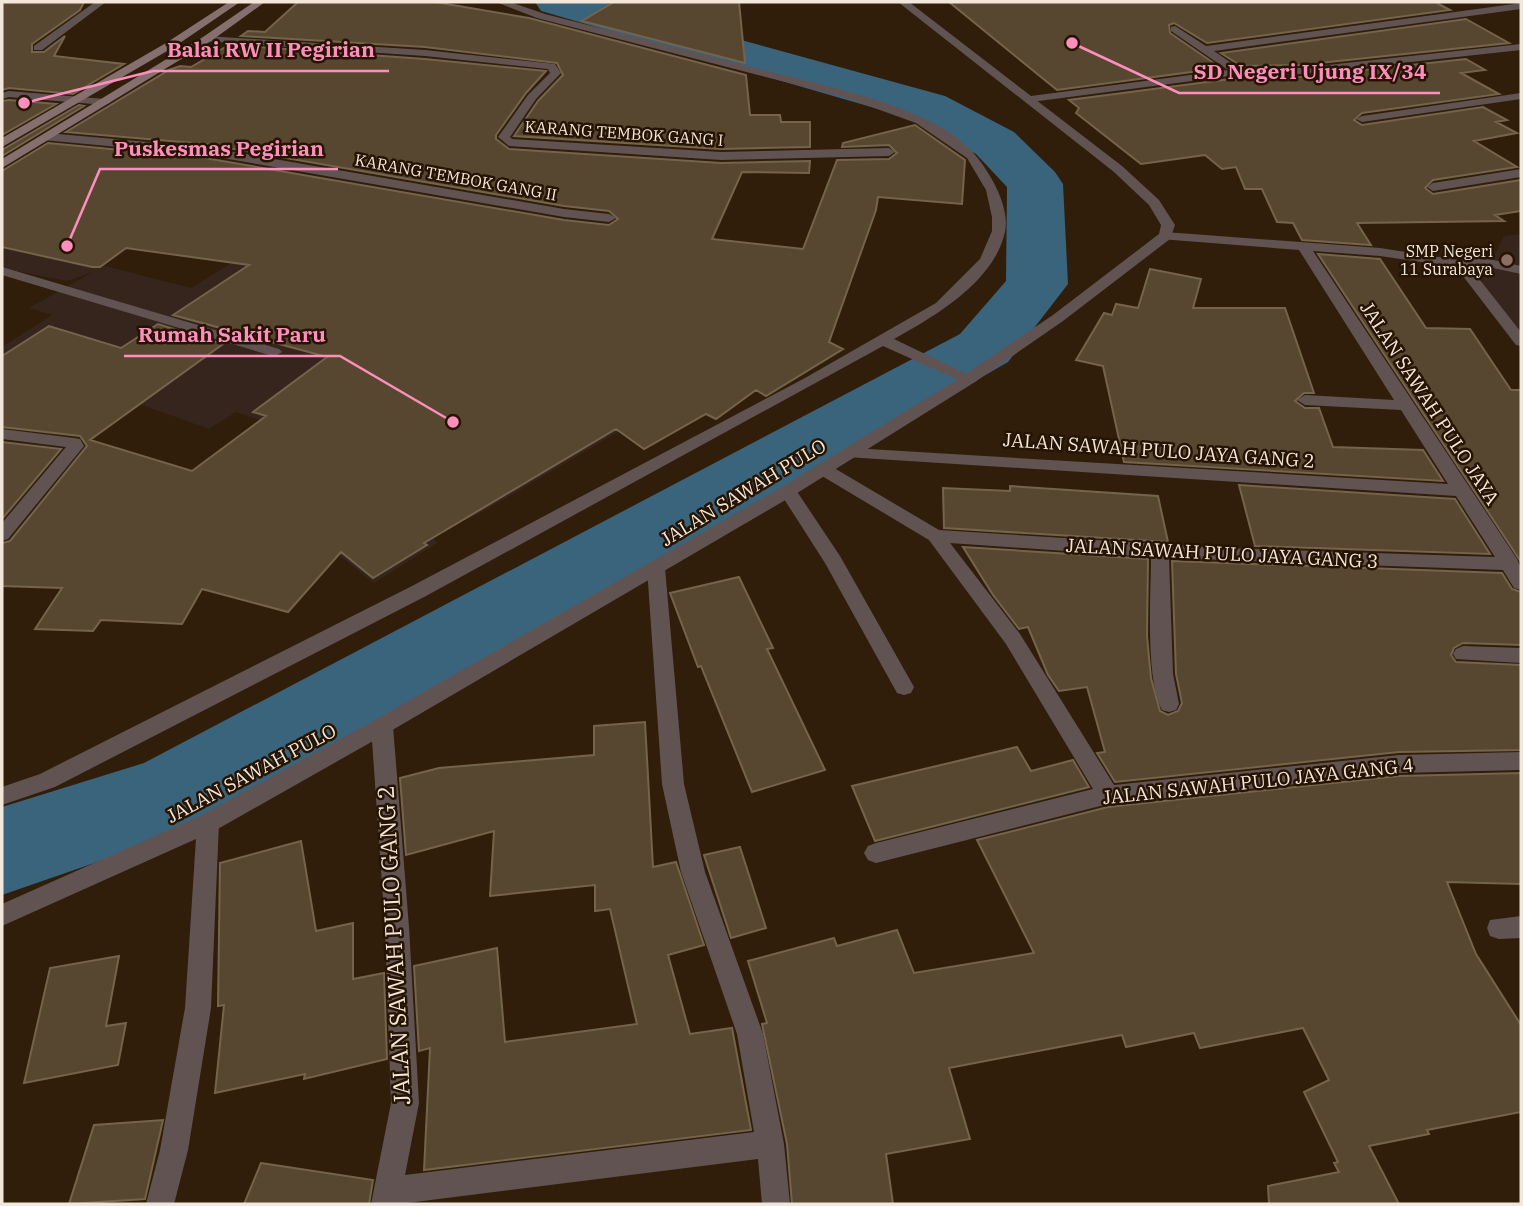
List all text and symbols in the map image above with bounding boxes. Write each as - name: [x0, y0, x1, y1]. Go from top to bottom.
- callout: Balai RW II Pegirian: [153, 29, 389, 71]
- text: Balai RW II Pegirian: [167, 35, 375, 63]
- callout: SD Negeri Ujung IX/34: [1179, 51, 1440, 93]
- text: SD Negeri Ujung IX/34: [1193, 57, 1427, 85]
- street label: KARANG TEMBOK GANG I: [524, 116, 724, 150]
- callout: Puskesmas Pegirian: [100, 127, 338, 169]
- text: Puskesmas Pegirian: [114, 134, 324, 162]
- street label: KARANG TEMBOK GANG II: [353, 149, 559, 205]
- place label: SMP Negeri 11 Surabaya: [1400, 241, 1493, 279]
- marker: SMP Negeri 11 Surabaya: [1499, 252, 1515, 268]
- street label: JALAN SAWAH PULO JAYA: [1355, 297, 1505, 509]
- callout: Rumah Sakit Paru: [124, 314, 340, 356]
- text: Rumah Sakit Paru: [138, 320, 326, 348]
- street label: JALAN SAWAH PULO JAYA GANG 2: [1002, 427, 1316, 473]
- street label: JALAN SAWAH PULO: [656, 433, 830, 551]
- street label: JALAN SAWAH PULO JAYA GANG 3: [1065, 533, 1379, 573]
- street label: JALAN SAWAH PULO: [162, 718, 340, 828]
- street label: JALAN SAWAH PULO JAYA GANG 4: [1101, 753, 1415, 809]
- street label: JALAN SAWAH PULO GANG 2: [370, 785, 416, 1105]

